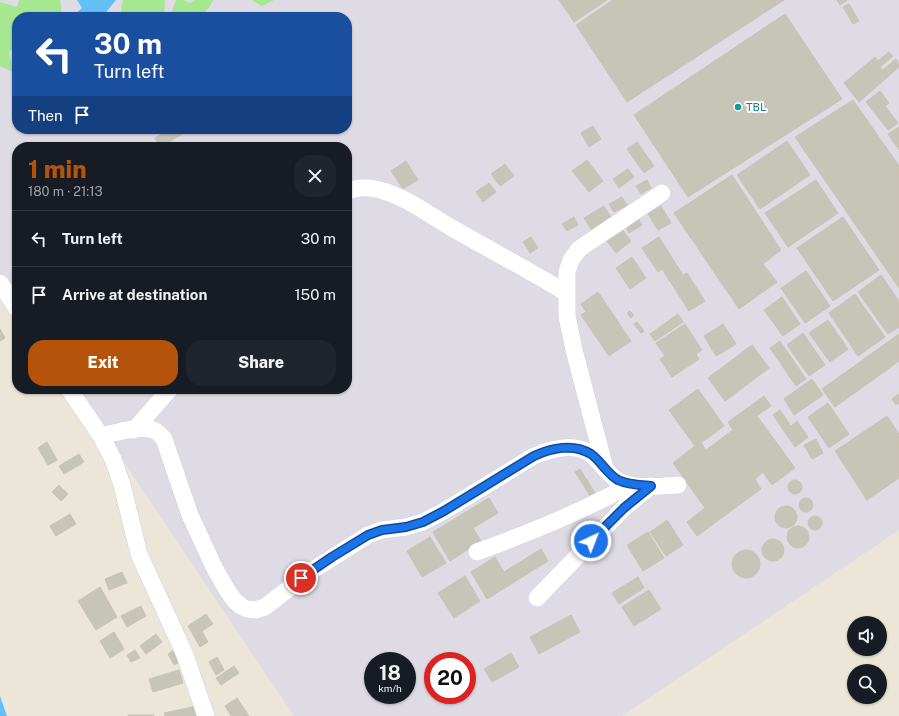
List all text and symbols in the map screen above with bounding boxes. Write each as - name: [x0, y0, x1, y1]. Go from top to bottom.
- text: 30 m: [94, 27, 162, 60]
- icon: left: [28, 28, 80, 80]
- text: Turn left: [94, 61, 164, 82]
- place label: TBL: [746, 101, 766, 113]
- marker: TBL: [733, 102, 743, 112]
- icon: arrive: [71, 104, 93, 126]
- text: Then: [28, 107, 63, 124]
- text: 1 min: [28, 155, 87, 183]
- button: close: [294, 155, 336, 197]
- text: 180 m · 21:13: [28, 184, 103, 199]
- icon: left: [28, 228, 50, 250]
- text: Turn left: [62, 230, 123, 247]
- text: 30 m: [301, 230, 336, 247]
- icon: arrive: [28, 284, 50, 306]
- text: Arrive at destination: [62, 286, 207, 303]
- text: 150 m: [294, 286, 336, 303]
- button: Exit: [28, 340, 178, 386]
- button: Share: [186, 340, 336, 386]
- position arrow: [570, 520, 612, 562]
- pin: [284, 561, 318, 595]
- icon: arrive: [290, 567, 312, 589]
- map controls: [847, 616, 887, 704]
- button: sound: [847, 616, 887, 656]
- speed limit sign: 20: [424, 652, 476, 704]
- text: 18: [379, 661, 401, 685]
- button: search: [847, 664, 887, 704]
- text: km/h: [378, 682, 402, 694]

